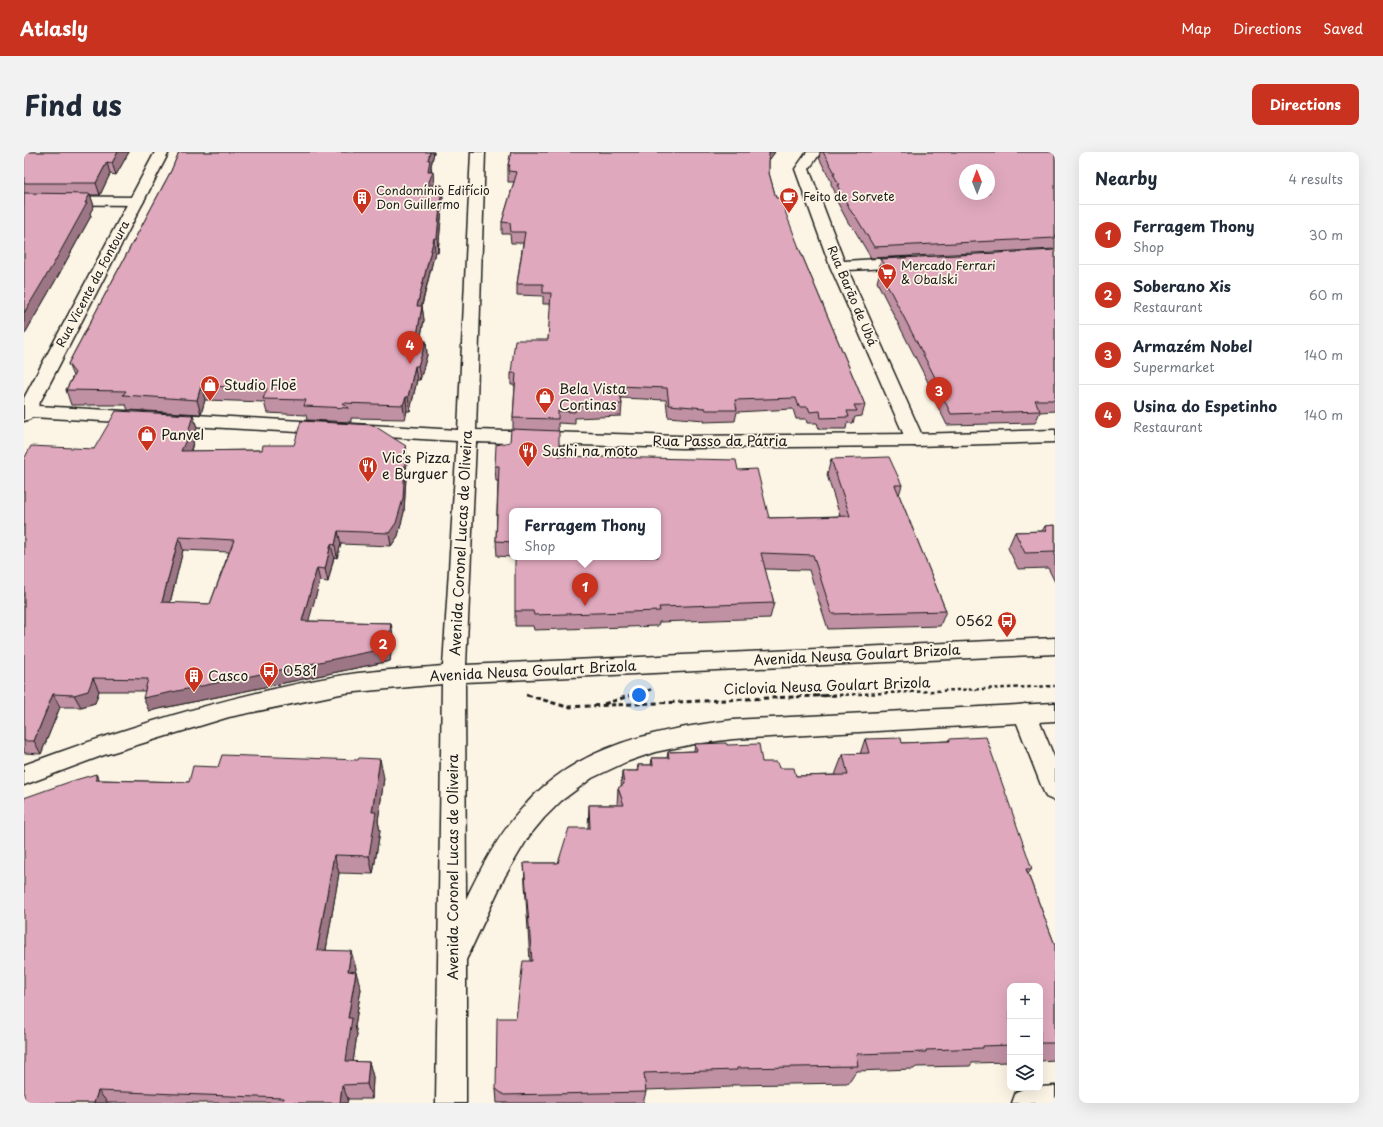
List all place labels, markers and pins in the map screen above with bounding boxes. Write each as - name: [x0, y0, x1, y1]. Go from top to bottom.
- place label: Condomínio Edifício Don Guillermo: [376, 181, 490, 213]
- cafe icon: Feito de Sorvete: [778, 186, 800, 214]
- building icon: Condomínio Edifício Don Guillermo: [351, 187, 373, 215]
- place label: Feito de Sorvete: [803, 187, 895, 205]
- place label: Mercado Ferrari & Obalski: [901, 256, 996, 288]
- supermarket icon: Mercado Ferrari & Obalski: [876, 262, 898, 290]
- pin: 4: [397, 331, 423, 364]
- shop icon: Studio Floē: [199, 374, 221, 402]
- place label: Studio Floē: [224, 374, 297, 395]
- pin: 3: [926, 377, 952, 410]
- place label: Bela Vista Cortinas: [559, 378, 627, 415]
- shop icon: Bela Vista Cortinas: [534, 386, 556, 414]
- shop icon: Panvel: [136, 424, 158, 452]
- place label: Panvel: [161, 424, 204, 445]
- restaurant icon: Sushi na moto: [517, 440, 539, 468]
- place label: Sushi na moto: [542, 440, 638, 461]
- place label: Vic’s Pizza e Burguer: [382, 447, 451, 484]
- restaurant icon: Vic’s Pizza e Burguer: [357, 455, 379, 483]
- pin: 1: [572, 573, 598, 606]
- place label: 0562: [956, 610, 993, 631]
- bus stop icon: 0562: [996, 610, 1018, 638]
- pin: 2: [370, 630, 396, 663]
- bus stop icon: 0581: [258, 660, 280, 688]
- place label: 0581: [283, 660, 317, 681]
- building icon: Casco: [183, 665, 205, 693]
- place label: Casco: [208, 665, 248, 686]

